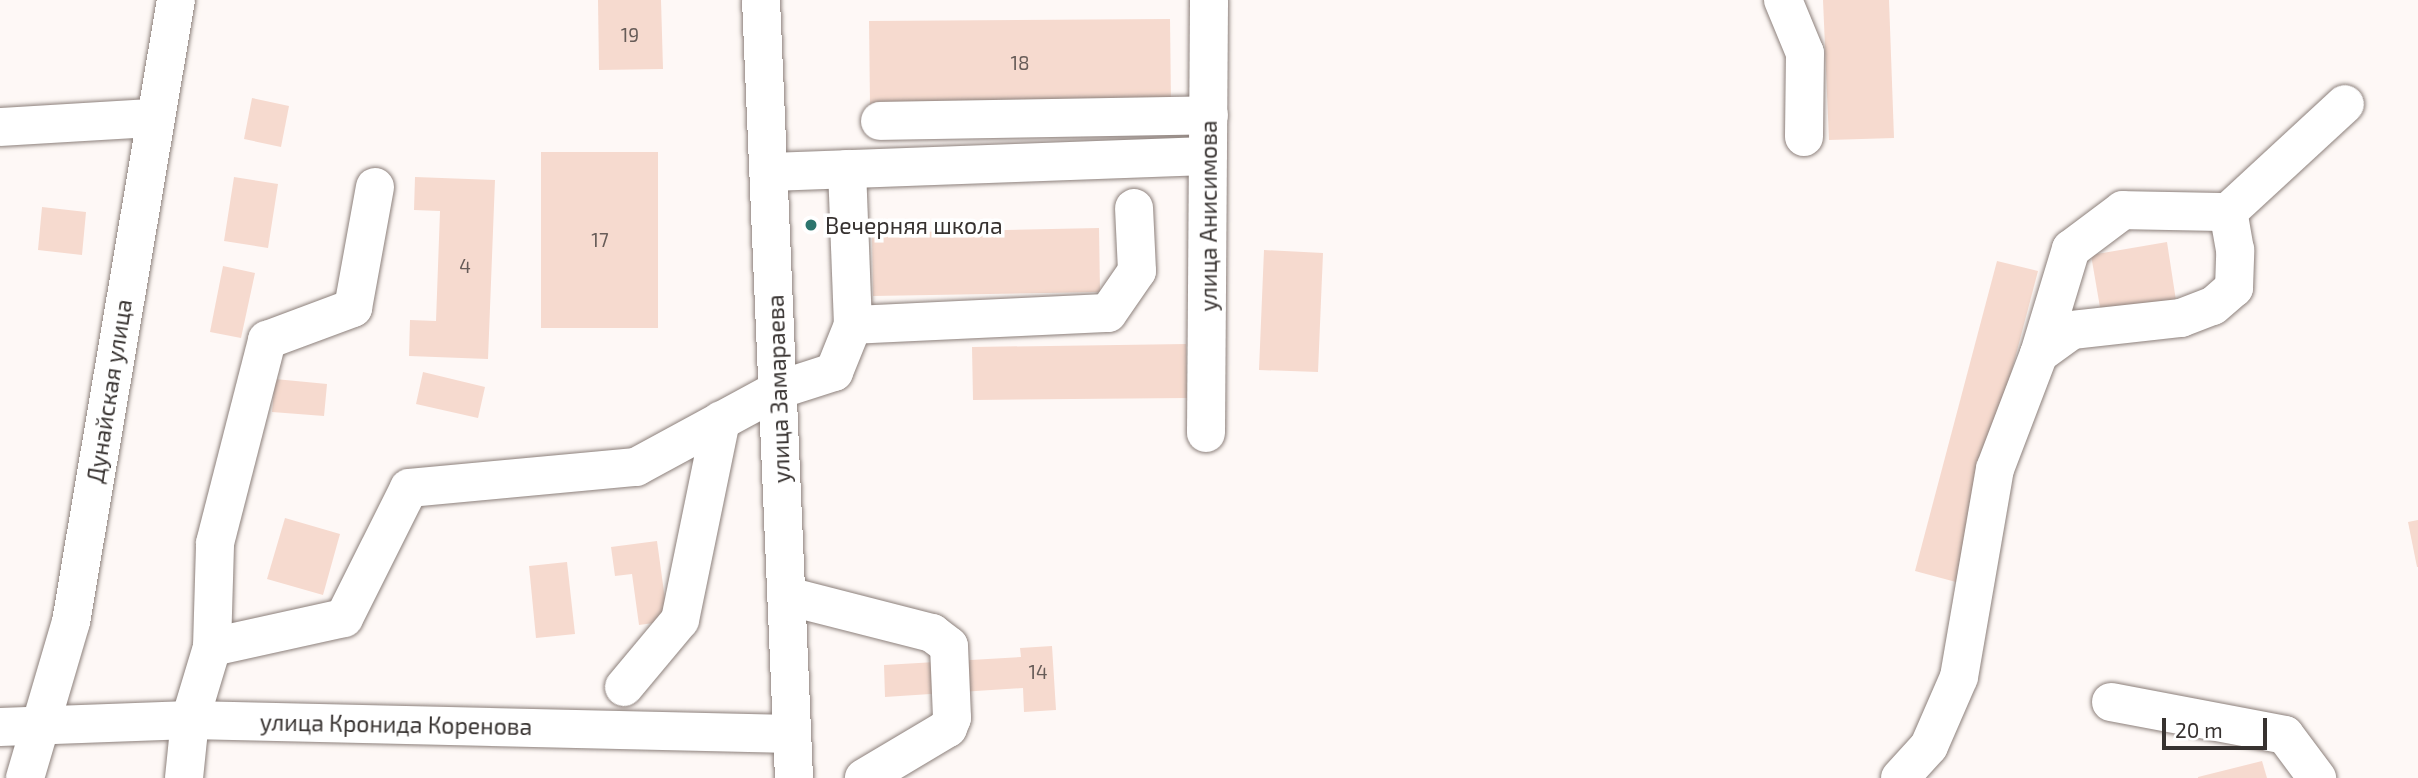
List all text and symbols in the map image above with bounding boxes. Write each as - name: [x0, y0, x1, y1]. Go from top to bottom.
- house number: 19: [621, 24, 639, 46]
- house number: 18: [1010, 52, 1030, 74]
- street label: улица Анисимова: [1194, 120, 1222, 312]
- place label: Вечерняя школа: [825, 211, 1003, 239]
- marker: Вечерняя школа: [803, 217, 819, 233]
- house number: 17: [591, 229, 609, 251]
- house number: 4: [459, 255, 471, 277]
- street label: улица Замараева: [761, 294, 795, 484]
- street label: Дунайская улица: [81, 297, 137, 485]
- house number: 14: [1028, 661, 1048, 683]
- scale bar: [2166, 704, 2271, 748]
- street label: улица Кронида Коренова: [260, 708, 532, 740]
- text: 20 m: [2175, 717, 2223, 742]

